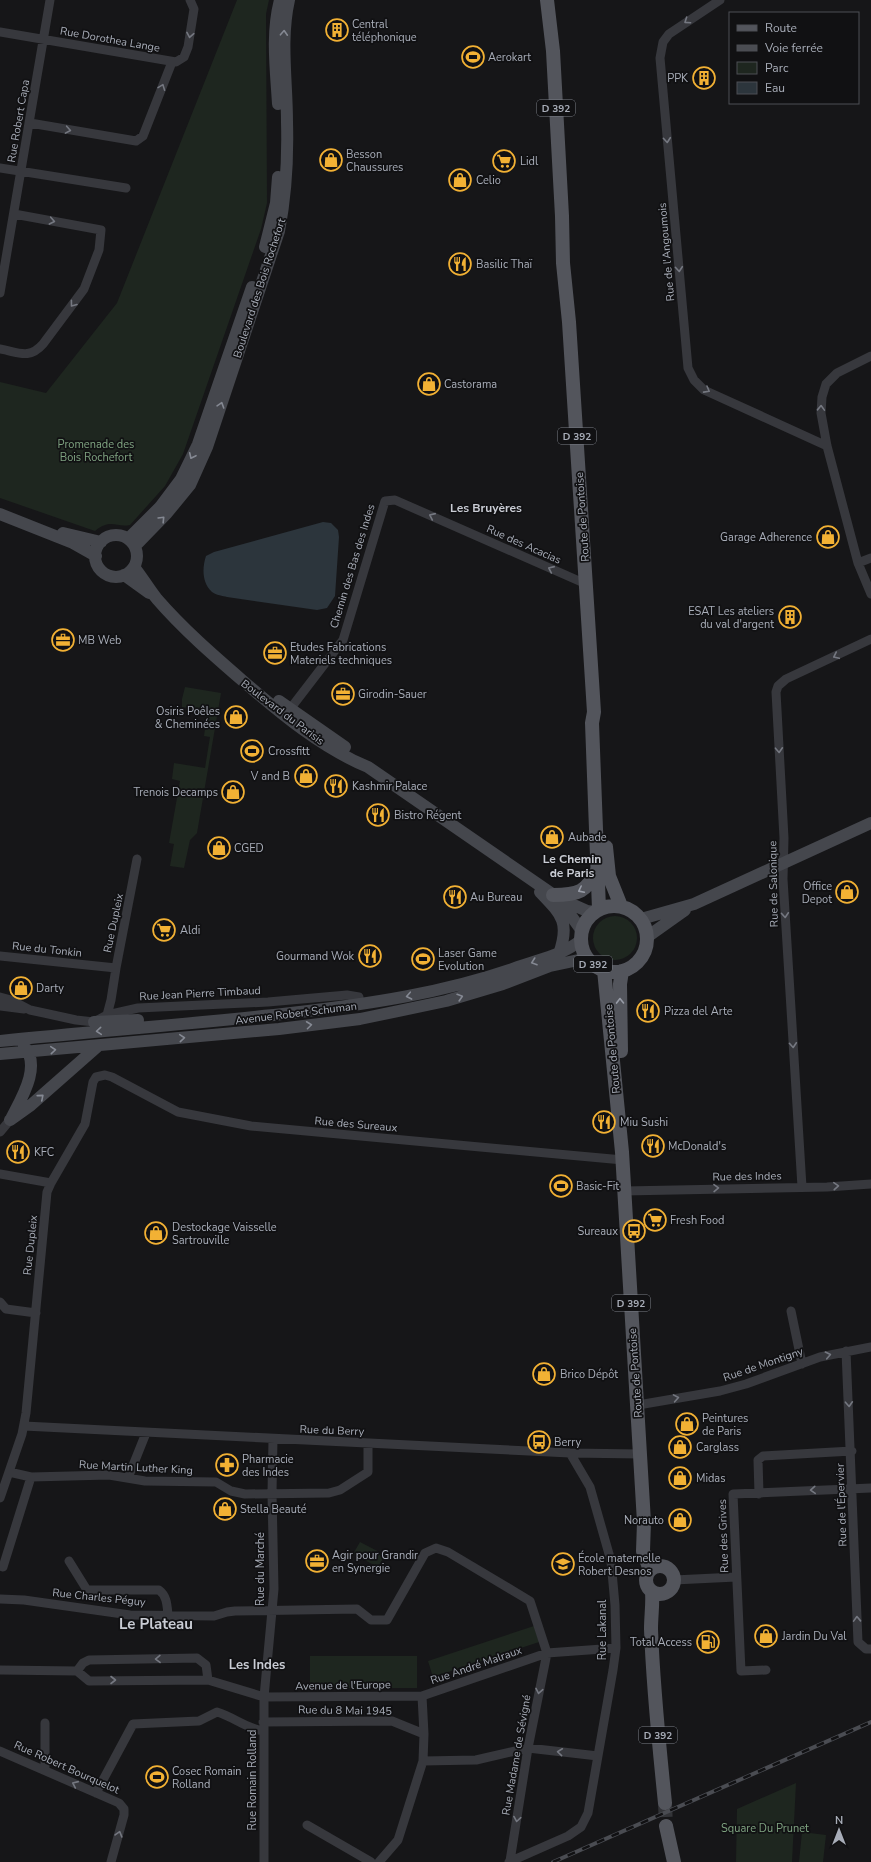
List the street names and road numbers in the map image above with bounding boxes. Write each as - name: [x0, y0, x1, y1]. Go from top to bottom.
- street label: Rue Dorothea Lange: [59, 23, 161, 56]
- street label: Rue Robert Capa: [4, 78, 33, 164]
- road number: D 392: [537, 100, 575, 116]
- street label: Rue de l'Angoumois: [655, 202, 678, 302]
- street label: Boulevard des Bois Rochefort: [230, 216, 289, 360]
- road number: D 392: [558, 428, 596, 444]
- street label: Route de Pontoise: [572, 472, 593, 562]
- street label: Chemin des Bas des Indes: [326, 502, 379, 630]
- street label: Rue des Acacias: [484, 521, 563, 568]
- street label: Boulevard du Parisis: [238, 676, 327, 749]
- street label: Rue de Salonique: [765, 840, 782, 927]
- street label: Rue Dupleix: [100, 892, 127, 954]
- street label: Rue du Tonkin: [11, 938, 83, 961]
- road number: D 392: [574, 956, 612, 972]
- street label: Rue Jean Pierre Timbaud: [139, 983, 261, 1004]
- street label: Avenue Robert Schuman: [234, 999, 358, 1028]
- street label: Route de Pontoise: [601, 1003, 624, 1094]
- street label: Rue des Sureaux: [314, 1113, 398, 1136]
- street label: Rue des Indes: [712, 1168, 782, 1185]
- street label: Rue Dupleix: [20, 1214, 41, 1276]
- road number: D 392: [612, 1295, 650, 1311]
- street label: Route de Pontoise: [625, 1328, 646, 1418]
- street label: Rue de Montigny: [721, 1344, 806, 1385]
- street label: Rue du Berry: [299, 1422, 365, 1439]
- street label: Rue Martin Luther King: [79, 1457, 193, 1478]
- street label: Rue de l'Épervier: [832, 1463, 850, 1547]
- street label: Rue des Grives: [715, 1499, 732, 1573]
- street label: Rue du Marché: [253, 1532, 268, 1606]
- street label: Rue Charles Péguy: [52, 1585, 147, 1610]
- street label: Rue Lakanal: [595, 1599, 610, 1660]
- street label: Rue André Malraux: [429, 1643, 524, 1688]
- street label: Avenue de l'Europe: [295, 1677, 391, 1694]
- street label: Rue Madame de Sévigné: [498, 1693, 535, 1817]
- street label: Rue du 8 Mai 1945: [298, 1702, 393, 1719]
- road number: D 392: [639, 1727, 677, 1743]
- street label: Rue Romain Rolland: [245, 1730, 260, 1830]
- street label: Rue Robert Bourquelot: [12, 1737, 122, 1798]

